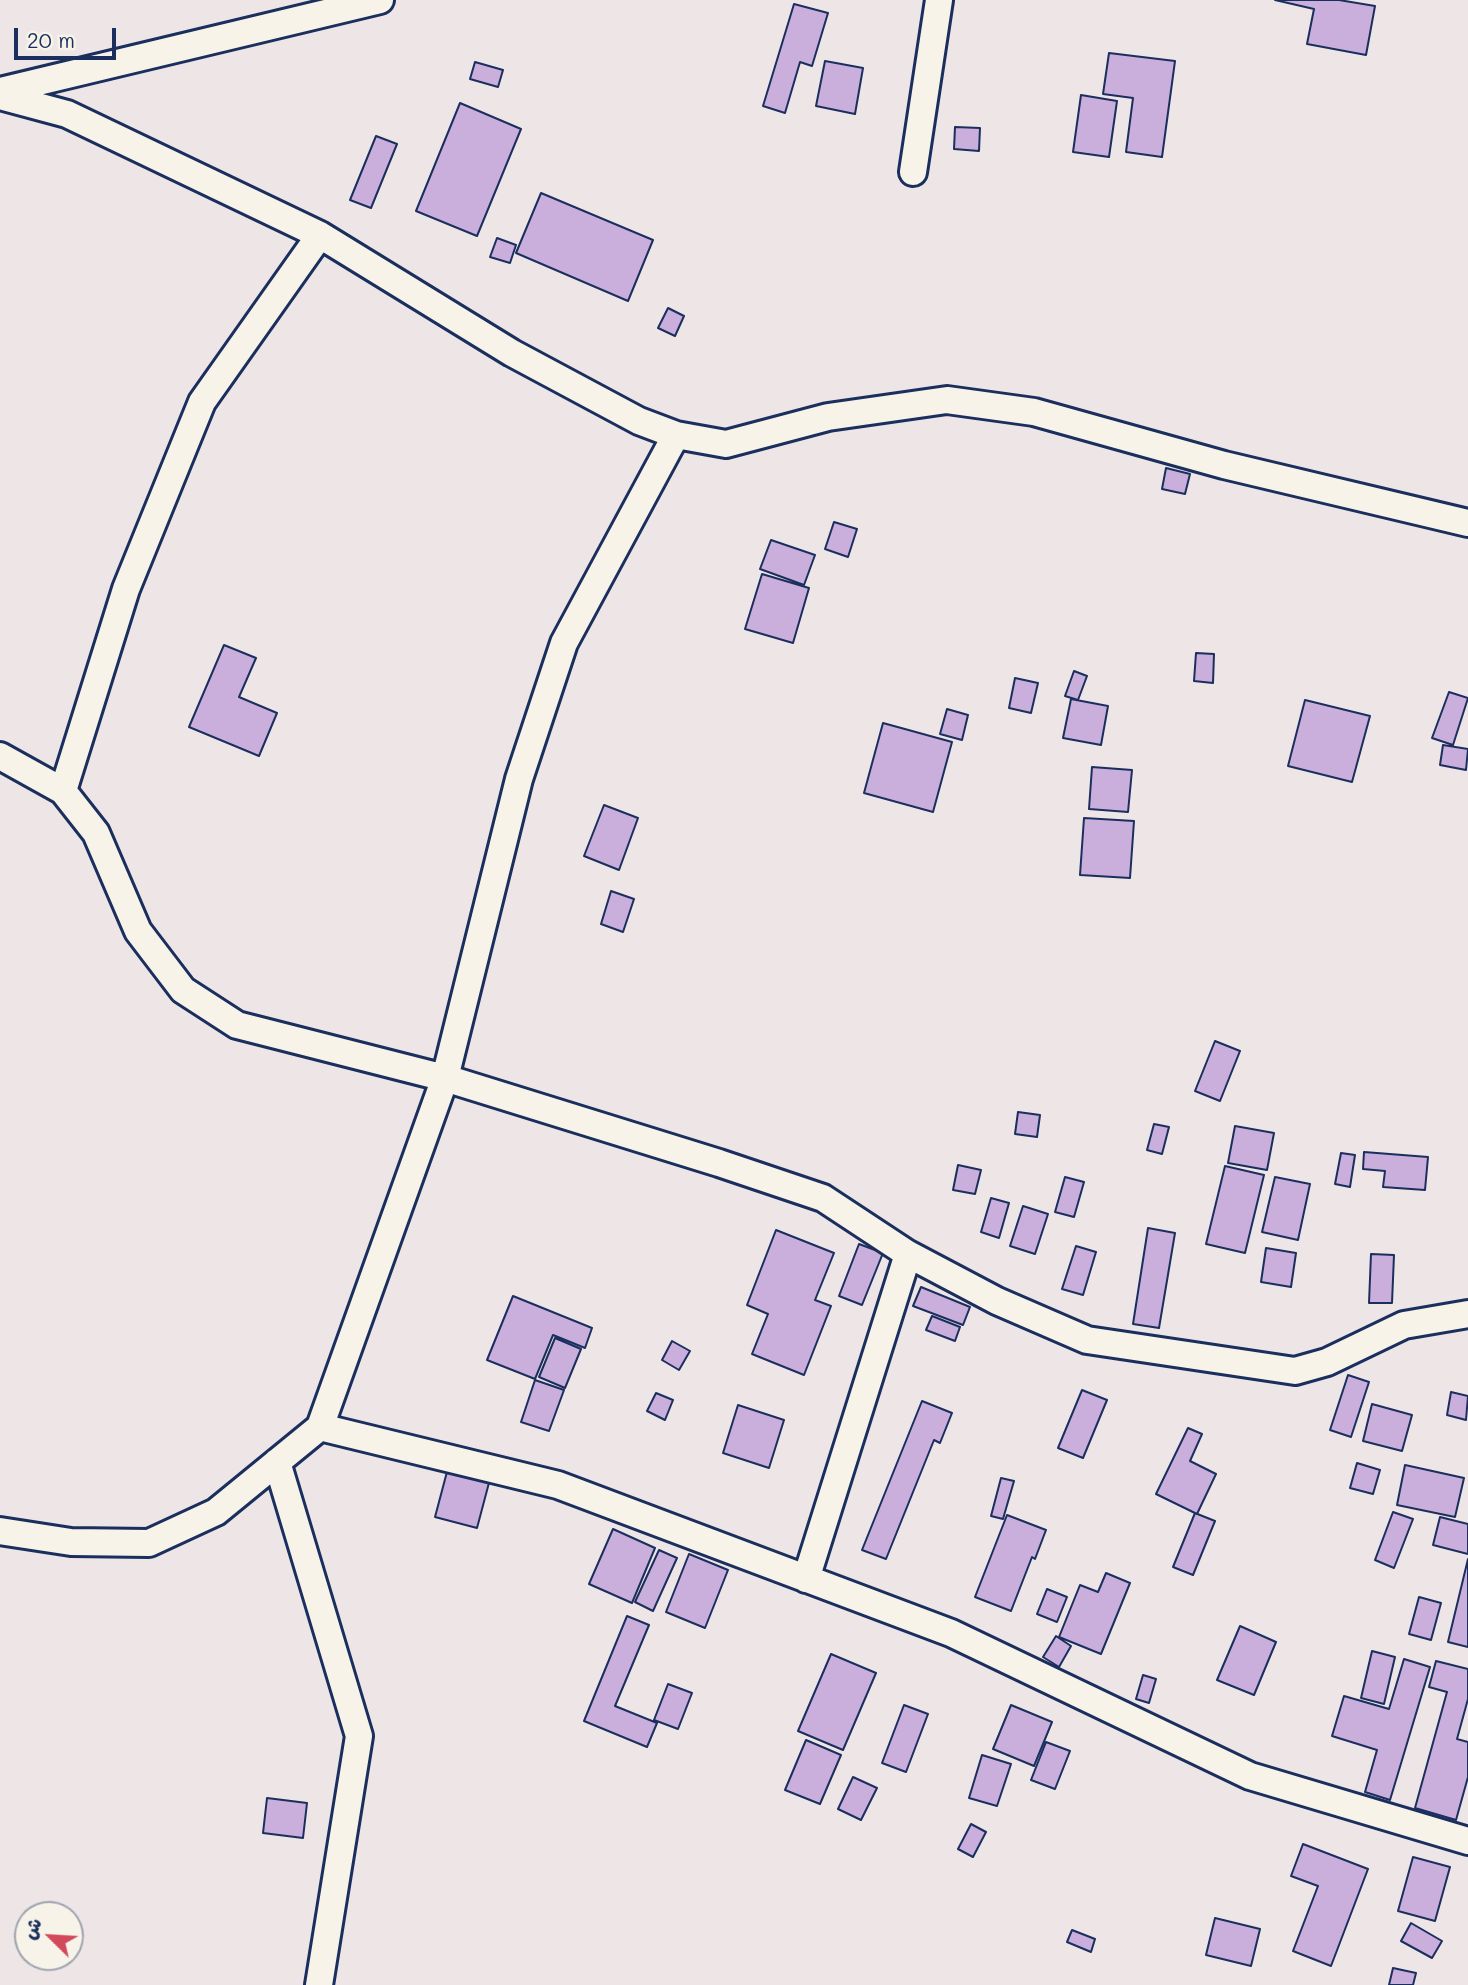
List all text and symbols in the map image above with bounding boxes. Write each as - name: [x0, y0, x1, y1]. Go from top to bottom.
- scale bar: [18, 14, 119, 58]
- text: 20 m: [27, 26, 75, 53]
- north arrow: [14, 1901, 84, 1971]
- text: ش: [16, 1913, 47, 1943]

